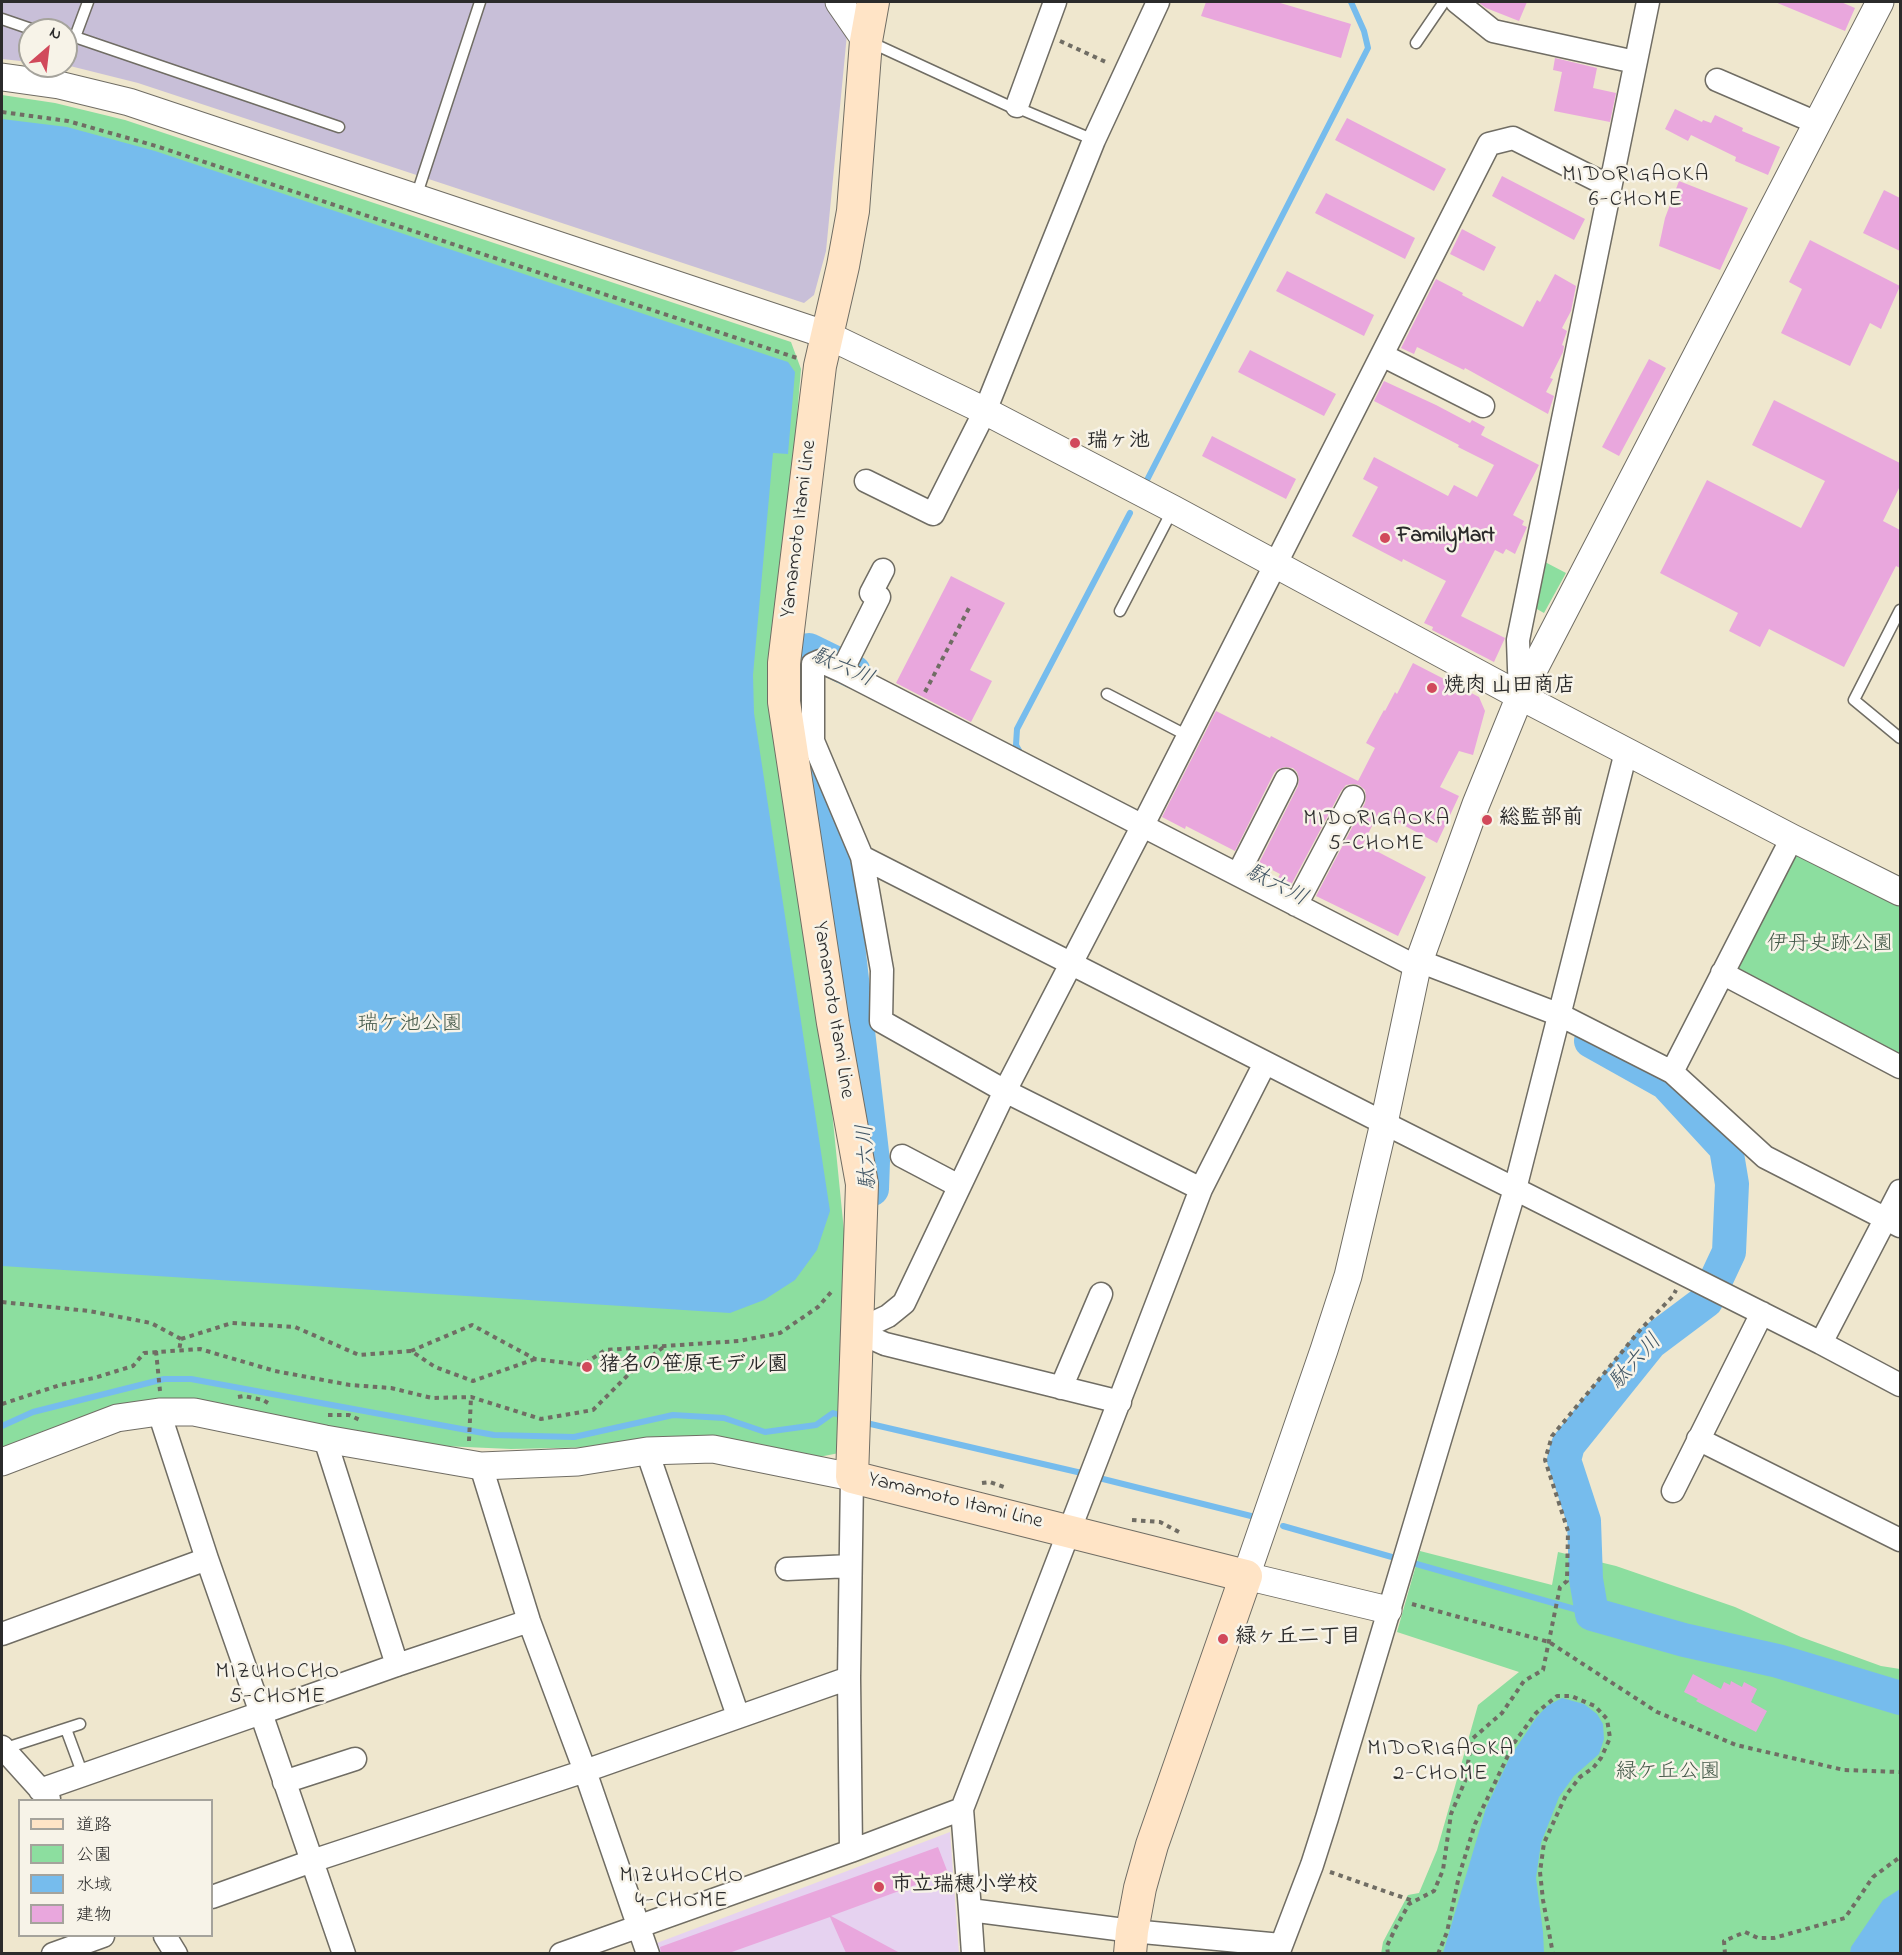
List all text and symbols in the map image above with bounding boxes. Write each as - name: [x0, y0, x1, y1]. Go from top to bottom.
- north arrow: [18, 18, 78, 78]
- text: N: [45, 21, 66, 47]
- district label: MIDORIGAOKA 6-CHOME: [1562, 163, 1710, 214]
- place label: 瑞ヶ池: [1087, 430, 1150, 456]
- marker: 瑞ヶ池: [1068, 436, 1082, 450]
- street label: Yamamoto Itami Line: [777, 439, 823, 619]
- place label: FamilyMart: [1397, 525, 1495, 551]
- marker: FamilyMart: [1378, 531, 1392, 545]
- water label: 駄六川: [806, 644, 878, 694]
- place label: 焼肉 山田商店: [1444, 675, 1575, 701]
- marker: 焼肉 山田商店: [1425, 681, 1439, 695]
- district label: MIDORIGAOKA 5-CHOME: [1303, 807, 1451, 858]
- place label: 総監部前: [1499, 807, 1583, 833]
- marker: 総監部前: [1480, 813, 1494, 827]
- water label: 駄六川: [1241, 860, 1311, 914]
- street label: Yamamoto Itami Line: [806, 920, 858, 1100]
- park label: 伊丹史跡公園: [1767, 933, 1893, 959]
- park label: 瑞ケ池公園: [358, 1013, 462, 1039]
- water label: 駄六川: [854, 1123, 884, 1191]
- water label: 駄六川: [1605, 1330, 1669, 1396]
- place label: 猪名の笹原モデル園: [599, 1354, 788, 1380]
- marker: 猪名の笹原モデル園: [580, 1360, 594, 1374]
- street label: Yamamoto Itami Line: [865, 1468, 1045, 1536]
- place label: 緑ヶ丘二丁目: [1235, 1626, 1361, 1652]
- marker: 緑ヶ丘二丁目: [1216, 1632, 1230, 1646]
- district label: MIZUHOCHO 5-CHOME: [216, 1660, 340, 1712]
- district label: MIDORIGAOKA 2-CHOME: [1367, 1737, 1515, 1789]
- park label: 緑ケ丘公園: [1616, 1761, 1720, 1787]
- legend: [18, 1799, 213, 1937]
- text: 道路: [76, 1813, 112, 1839]
- text: 公園: [76, 1843, 112, 1869]
- district label: MIZUHOCHO 4-CHOME: [620, 1864, 744, 1916]
- text: 水域: [76, 1873, 112, 1899]
- place label: 市立瑞穂小学校: [891, 1874, 1038, 1900]
- marker: 市立瑞穂小学校: [872, 1880, 886, 1894]
- text: 建物: [76, 1903, 112, 1929]

